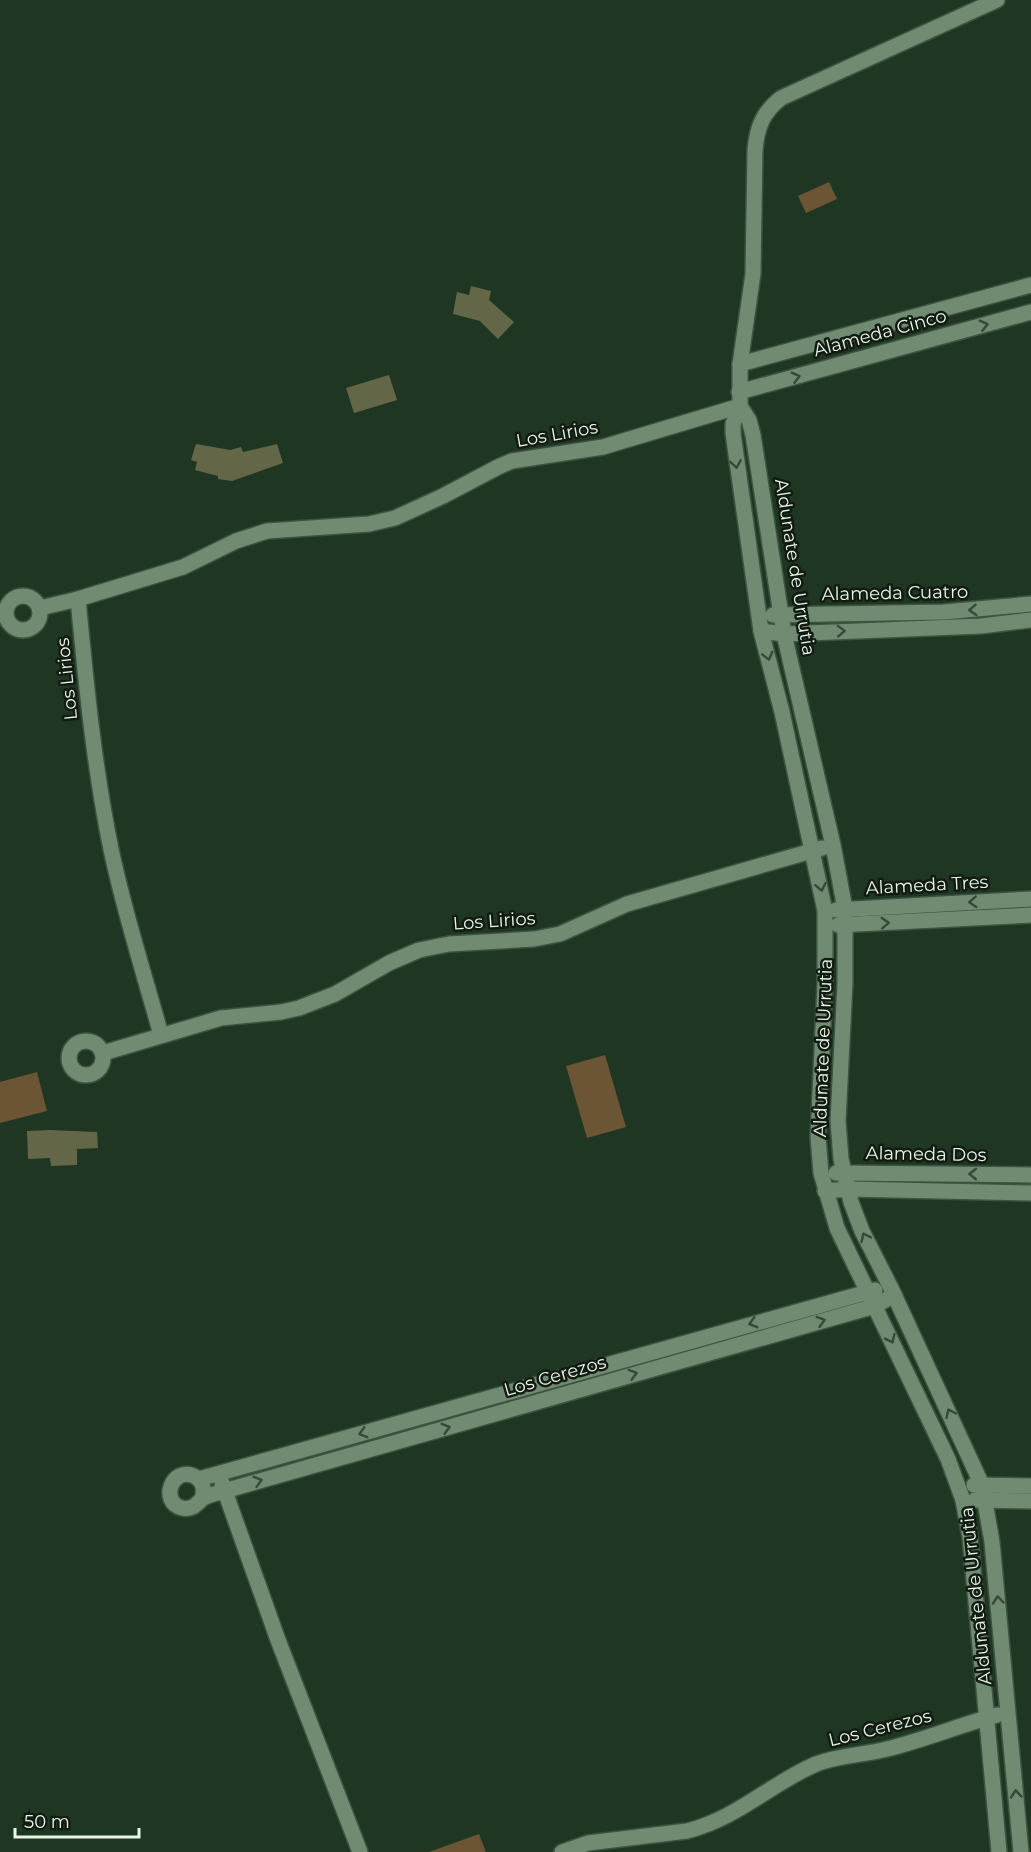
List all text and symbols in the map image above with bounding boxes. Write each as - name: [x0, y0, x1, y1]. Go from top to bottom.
- street label: Alameda Cinco: [811, 305, 949, 361]
- one-way arrow: [979, 320, 989, 333]
- one-way arrow: [791, 371, 801, 384]
- street label: Los Lirios: [514, 416, 600, 452]
- one-way arrow: [730, 459, 742, 468]
- street label: Aldunate de Urrutia: [770, 477, 820, 657]
- street label: Alameda Cuatro: [822, 581, 968, 605]
- one-way arrow: [968, 604, 977, 617]
- one-way arrow: [836, 625, 845, 638]
- street label: Los Lirios: [52, 637, 82, 721]
- one-way arrow: [760, 651, 773, 661]
- street label: Alameda Tres: [865, 871, 989, 899]
- one-way arrow: [814, 881, 827, 891]
- one-way arrow: [968, 896, 977, 909]
- street label: Los Lirios: [452, 907, 536, 935]
- one-way arrow: [880, 916, 889, 929]
- street label: Aldunate de Urrutia: [809, 958, 837, 1138]
- street label: Alameda Dos: [865, 1142, 987, 1166]
- one-way arrow: [968, 1168, 977, 1181]
- one-way arrow: [860, 1233, 872, 1244]
- one-way arrow: [748, 1316, 759, 1328]
- one-way arrow: [815, 1316, 826, 1328]
- one-way arrow: [883, 1333, 895, 1344]
- street label: Los Cerezos: [501, 1351, 609, 1401]
- one-way arrow: [628, 1369, 638, 1382]
- one-way arrow: [945, 1408, 957, 1419]
- one-way arrow: [440, 1423, 450, 1435]
- one-way arrow: [358, 1426, 369, 1438]
- one-way arrow: [252, 1476, 263, 1488]
- street label: Aldunate de Urrutia: [956, 1506, 996, 1686]
- one-way arrow: [992, 1595, 1005, 1604]
- street label: Los Cerezos: [826, 1705, 934, 1751]
- one-way arrow: [1010, 1789, 1023, 1798]
- scale bar: [15, 1801, 140, 1839]
- text: 50 m: [24, 1811, 70, 1833]

